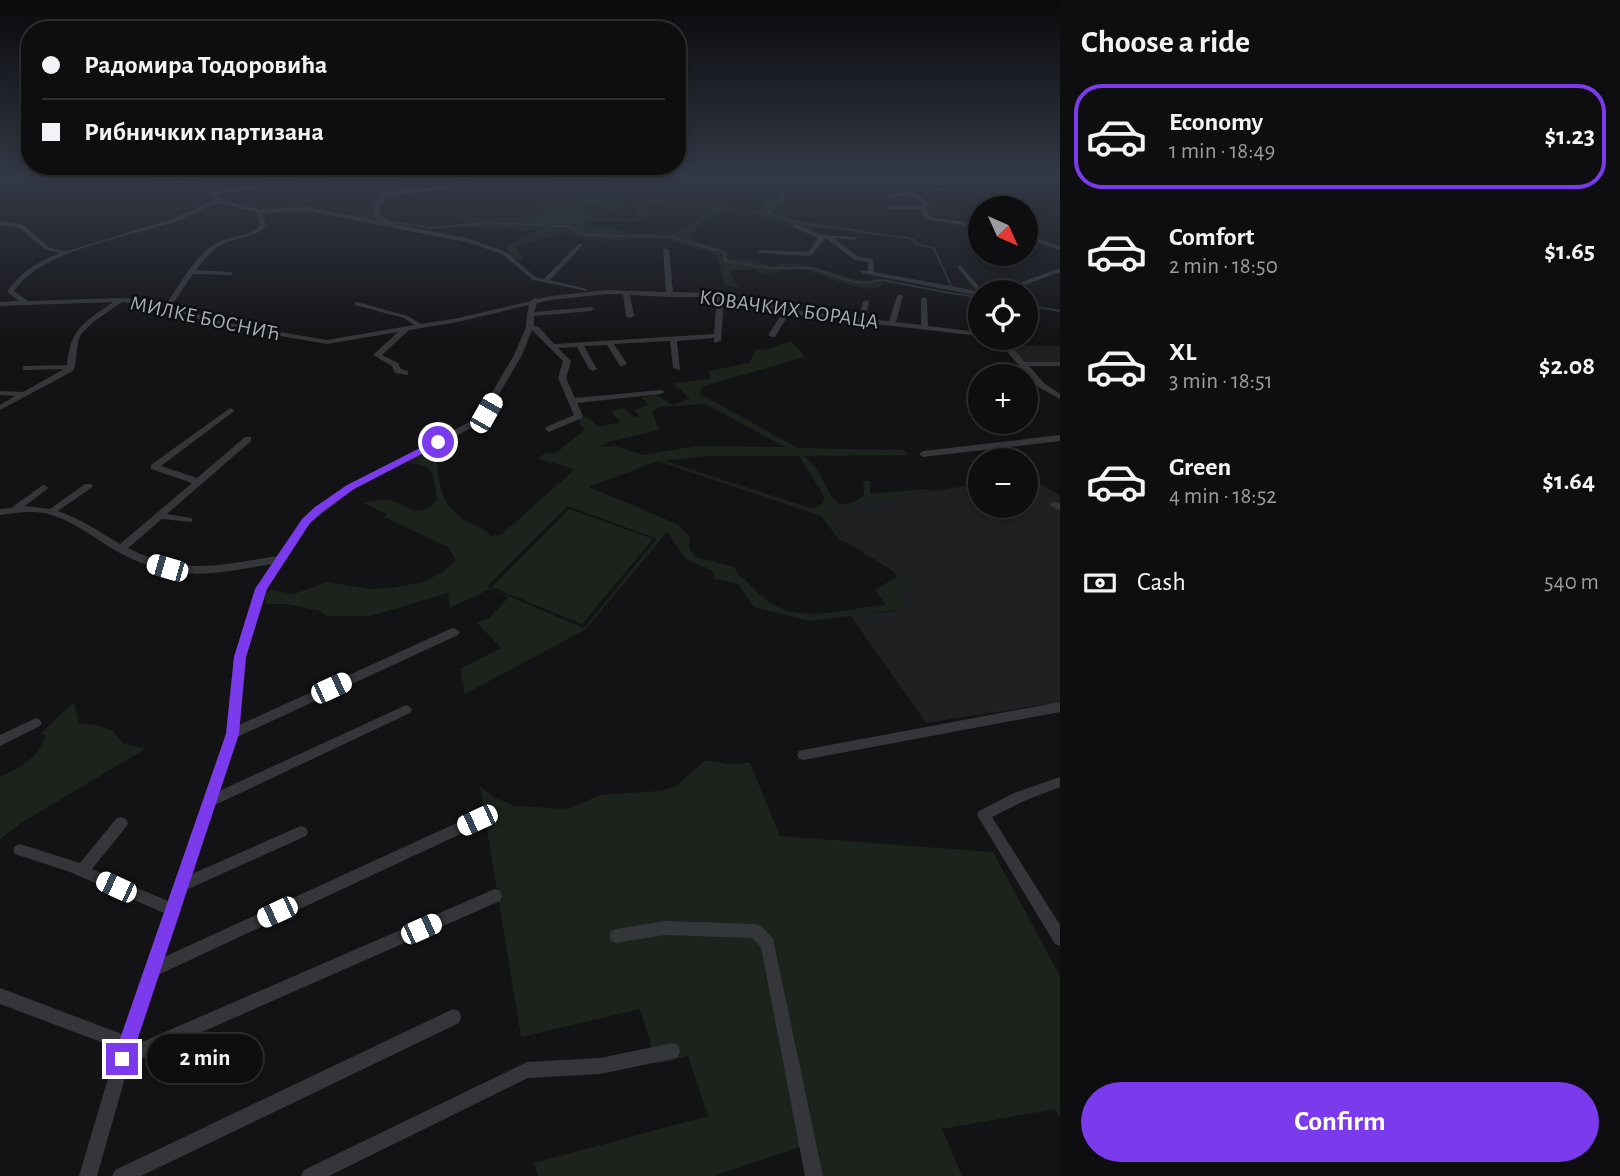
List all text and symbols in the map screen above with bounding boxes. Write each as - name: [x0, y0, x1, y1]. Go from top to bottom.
- text: Choose a ride: [1081, 26, 1250, 58]
- text: Радомира Тодоровића: [84, 52, 327, 78]
- icon: car: [1085, 105, 1148, 168]
- text: Economy: [1169, 109, 1263, 135]
- text: Рибничких партизана: [84, 119, 324, 145]
- text: $1.23: [1545, 123, 1595, 149]
- text: 1 min · 18:49: [1169, 140, 1275, 163]
- north arrow: [968, 196, 1038, 266]
- map controls: [968, 196, 1038, 518]
- icon: car: [1085, 220, 1148, 283]
- text: Comfort: [1169, 224, 1254, 250]
- text: $1.65: [1544, 238, 1595, 264]
- text: 2 min · 18:50: [1169, 255, 1278, 278]
- button: locate: [968, 280, 1038, 350]
- street label: КОВАЧКИХ БОРАЦА: [698, 287, 880, 332]
- street label: МИЛКЕ БОСНИЋ: [128, 292, 282, 345]
- icon: car: [1085, 335, 1148, 398]
- text: XL: [1169, 339, 1196, 365]
- text: $2.08: [1539, 353, 1595, 379]
- button: +: [968, 364, 1038, 434]
- text: 3 min · 18:51: [1169, 370, 1273, 393]
- car: [467, 390, 506, 436]
- route start: [422, 426, 454, 458]
- button: −: [968, 448, 1038, 518]
- icon: car: [1085, 450, 1148, 513]
- text: Green: [1169, 454, 1231, 480]
- text: $1.64: [1542, 468, 1595, 494]
- text: 4 min · 18:52: [1169, 485, 1277, 508]
- car: [144, 552, 191, 584]
- icon: cash: [1081, 564, 1119, 602]
- text: Cash: [1137, 569, 1186, 595]
- text: 540 m: [1544, 571, 1599, 594]
- car: [308, 670, 355, 706]
- car: [454, 802, 501, 838]
- car: [93, 869, 140, 905]
- car: [254, 894, 301, 930]
- car: [398, 911, 445, 947]
- callout: 2 min: [146, 1034, 262, 1084]
- route end: [106, 1043, 138, 1075]
- text: 2 min: [179, 1047, 231, 1070]
- button: Confirm: [1081, 1082, 1599, 1162]

